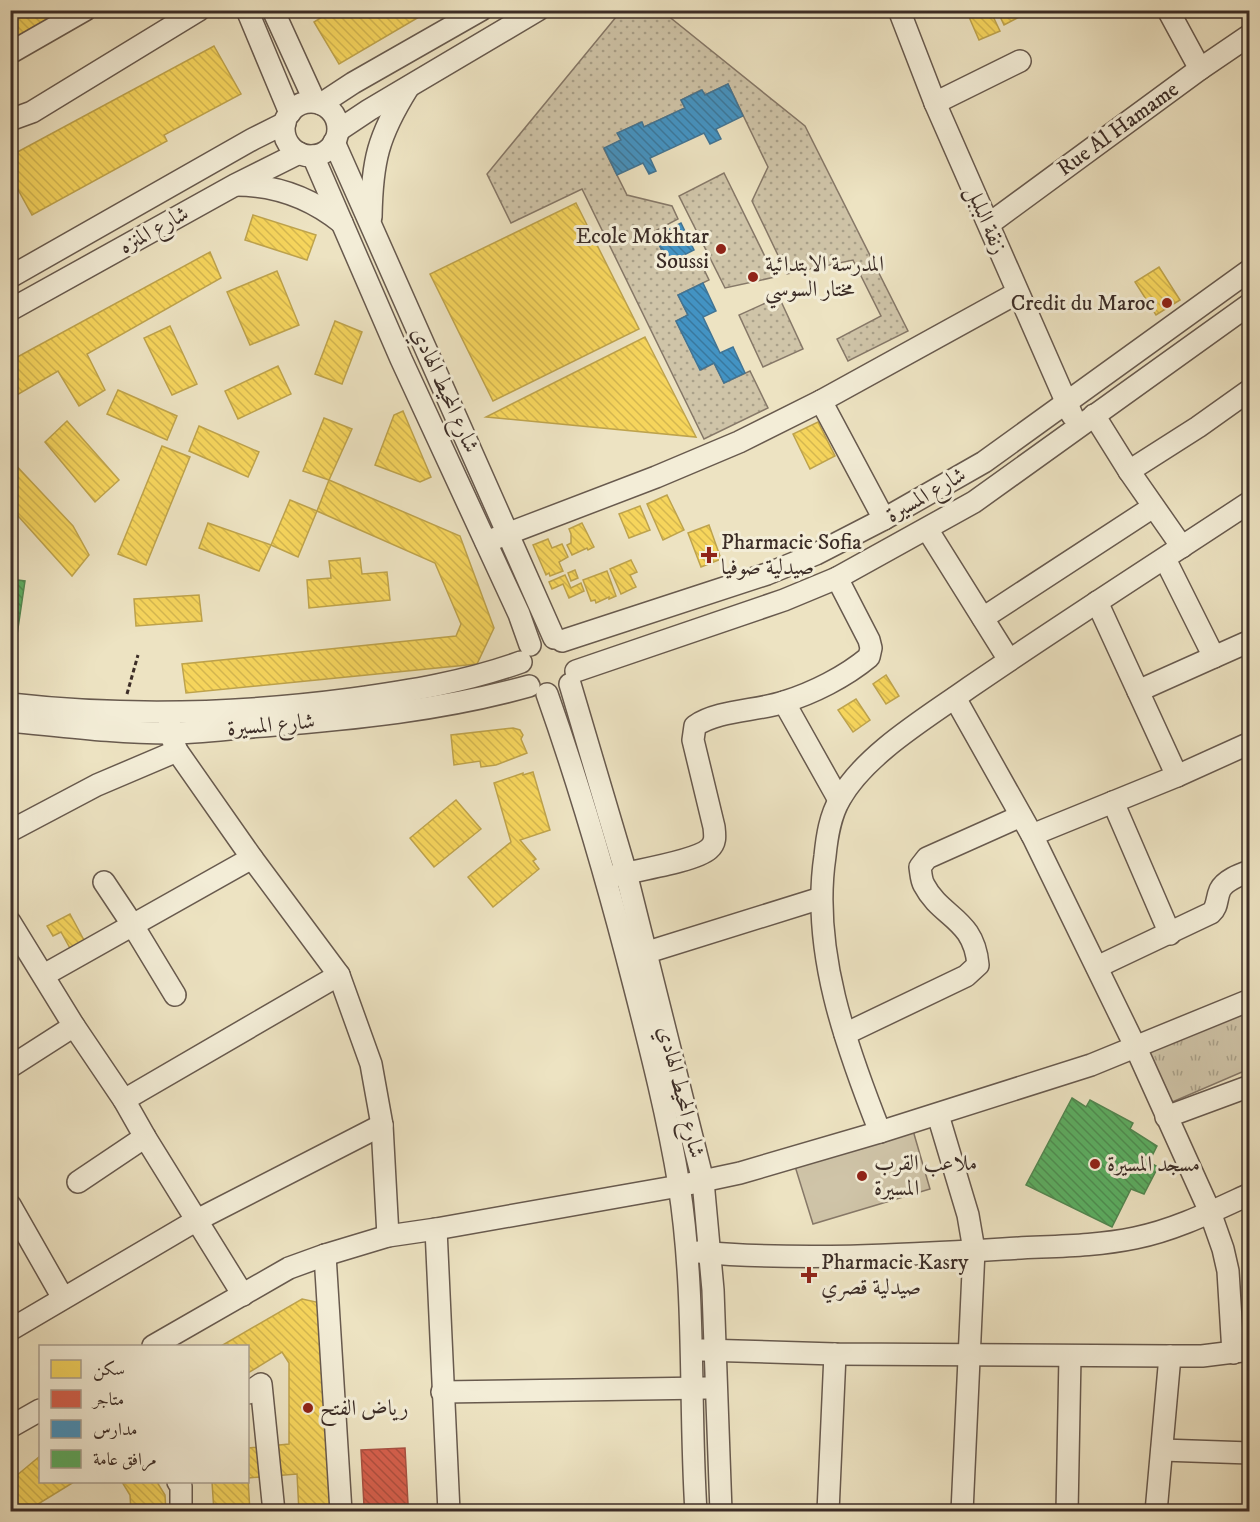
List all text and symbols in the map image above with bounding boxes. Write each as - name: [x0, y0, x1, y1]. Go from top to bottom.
- street label: Rue Al Hamame: [1052, 76, 1184, 182]
- street label: زنقة البلبل: [959, 181, 1013, 259]
- street label: شارع المنزه: [114, 200, 196, 264]
- place label: Ecole Mokhtar Soussi: [576, 223, 710, 275]
- marker: Ecole Mokhtar Soussi: [714, 242, 728, 256]
- place label: المدرسة الابتدائية مختار السوسي: [765, 251, 884, 309]
- marker: المدرسة الابتدائية مختار السوسي: [746, 270, 760, 284]
- place label: Credit du Maroc: [1011, 290, 1155, 317]
- marker: Credit du Maroc: [1160, 296, 1174, 310]
- street label: شارع المحيط الهادي: [402, 323, 485, 459]
- street label: شارع المسيرة: [881, 461, 973, 532]
- place label: Pharmacie Sofia صيدلية صوفيا: [721, 529, 862, 581]
- marker: Pharmacie Sofia صيدلية صوفيا: [702, 548, 716, 562]
- street label: شارع المسيرة: [226, 708, 316, 746]
- street label: شارع المحيط الهادي: [648, 1023, 710, 1162]
- place label: ملاعب القرب المسيرة: [874, 1150, 977, 1202]
- place label: مسجد المسيرة: [1107, 1151, 1200, 1178]
- marker: مسجد المسيرة: [1088, 1157, 1102, 1171]
- marker: ملاعب القرب المسيرة: [855, 1169, 869, 1183]
- place label: Pharmacie Kasry صيدلية قصري: [821, 1249, 969, 1304]
- marker: Pharmacie Kasry صيدلية قصري: [802, 1268, 816, 1282]
- legend: [39, 1345, 249, 1483]
- text: سكن: [93, 1359, 125, 1381]
- text: متاجر: [91, 1389, 124, 1411]
- place label: رياض الفتح: [320, 1395, 408, 1427]
- marker: رياض الفتح: [301, 1401, 315, 1415]
- text: مدارس: [93, 1419, 137, 1441]
- text: مرافق عامة: [93, 1449, 157, 1472]

